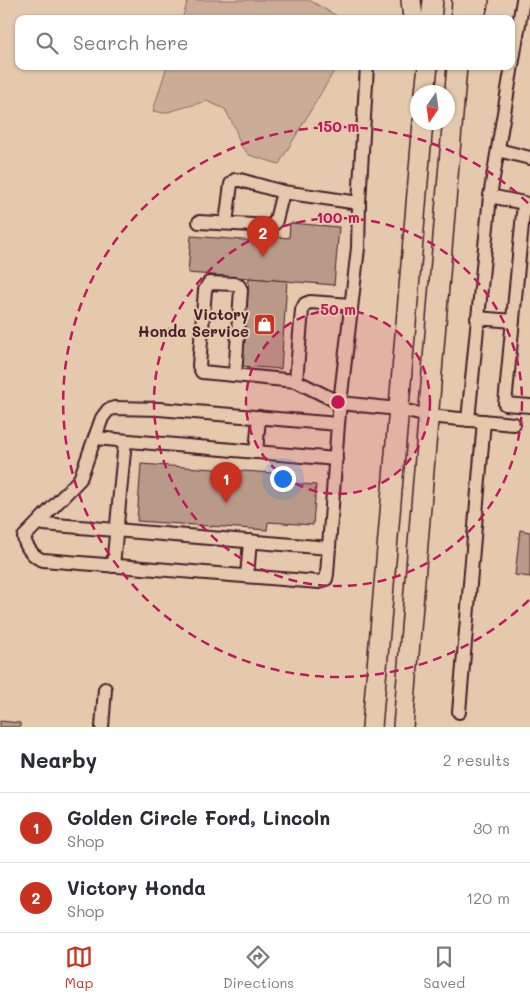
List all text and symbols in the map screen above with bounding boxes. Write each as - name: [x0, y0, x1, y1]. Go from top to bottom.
- search box: [15, 15, 515, 70]
- icon: search: [33, 29, 61, 57]
- text: Search here: [73, 30, 189, 55]
- north arrow: [410, 85, 455, 130]
- text: 150 m: [317, 116, 359, 136]
- text: 100 m: [316, 207, 360, 227]
- pin: 2: [247, 216, 279, 257]
- text: 50 m: [320, 299, 356, 319]
- place label: Victory Honda Service: [138, 304, 249, 341]
- shop icon: Victory Honda Service: [253, 312, 277, 336]
- centre of rings: [329, 393, 347, 411]
- pin: 1: [210, 462, 242, 503]
- your location: [270, 466, 296, 492]
- text: Nearby: [20, 746, 97, 773]
- text: 2 results: [443, 749, 510, 770]
- text: Golden Circle Ford, Lincoln: [67, 805, 330, 830]
- text: 1: [32, 817, 40, 838]
- text: 30 m: [473, 817, 510, 838]
- text: Shop: [67, 830, 104, 851]
- text: Victory Honda: [67, 875, 206, 900]
- text: 2: [32, 887, 40, 908]
- text: 120 m: [466, 887, 510, 908]
- text: Shop: [67, 900, 104, 921]
- tab: Map: [65, 943, 93, 992]
- tab: Directions: [223, 943, 294, 992]
- tab: Saved: [424, 943, 465, 992]

